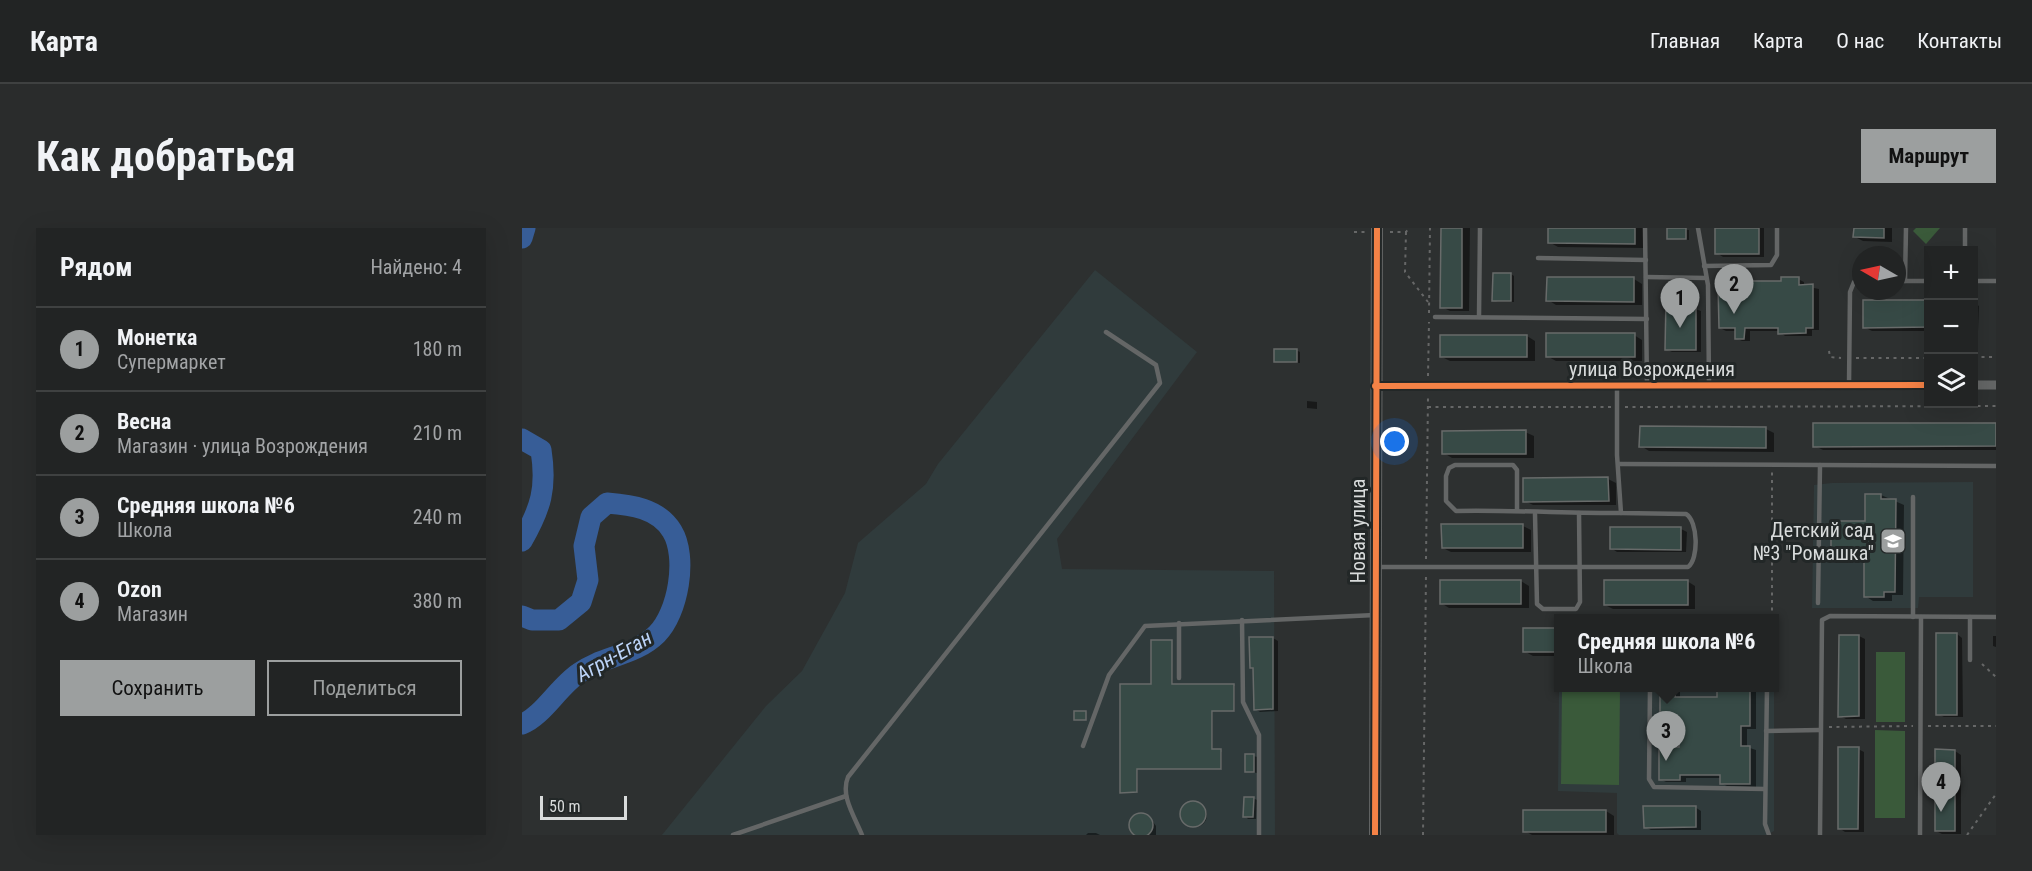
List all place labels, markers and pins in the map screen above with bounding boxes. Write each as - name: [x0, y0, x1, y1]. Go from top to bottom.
- pin: 2: [1714, 264, 1754, 314]
- pin: 1: [1660, 279, 1700, 328]
- place label: Детский сад №3 "Ромашка": [1753, 518, 1874, 565]
- school or university icon: Детский сад №3 "Ромашка": [1878, 526, 1908, 556]
- pin: 3: [1646, 712, 1686, 761]
- pin: 4: [1922, 762, 1960, 812]

